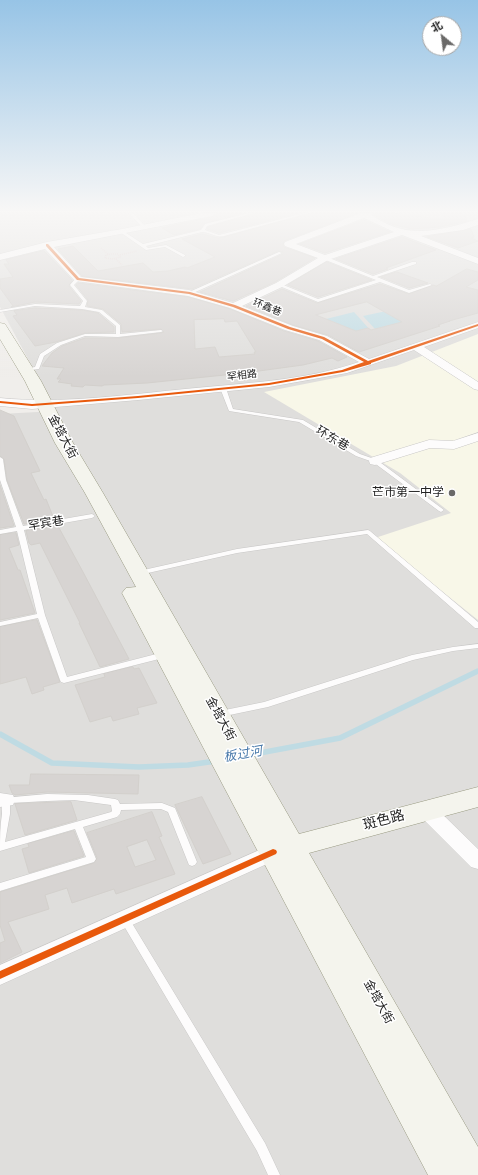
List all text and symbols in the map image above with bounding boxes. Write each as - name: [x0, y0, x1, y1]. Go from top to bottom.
- north arrow: [422, 16, 462, 56]
- text: 北: [428, 17, 445, 36]
- street label: 环鑫巷: [251, 297, 283, 319]
- street label: 罕相路: [226, 368, 258, 384]
- street label: 金塔大街: [44, 412, 80, 462]
- street label: 环东巷: [313, 424, 351, 454]
- place label: 芒市第一中学: [372, 486, 444, 500]
- marker: 芒市第一中学: [447, 488, 457, 498]
- street label: 罕宾巷: [27, 514, 65, 534]
- street label: 金塔大街: [202, 695, 238, 743]
- water label: 板过河: [222, 744, 264, 766]
- street label: 斑色路: [362, 807, 406, 835]
- street label: 金塔大街: [360, 978, 396, 1026]

